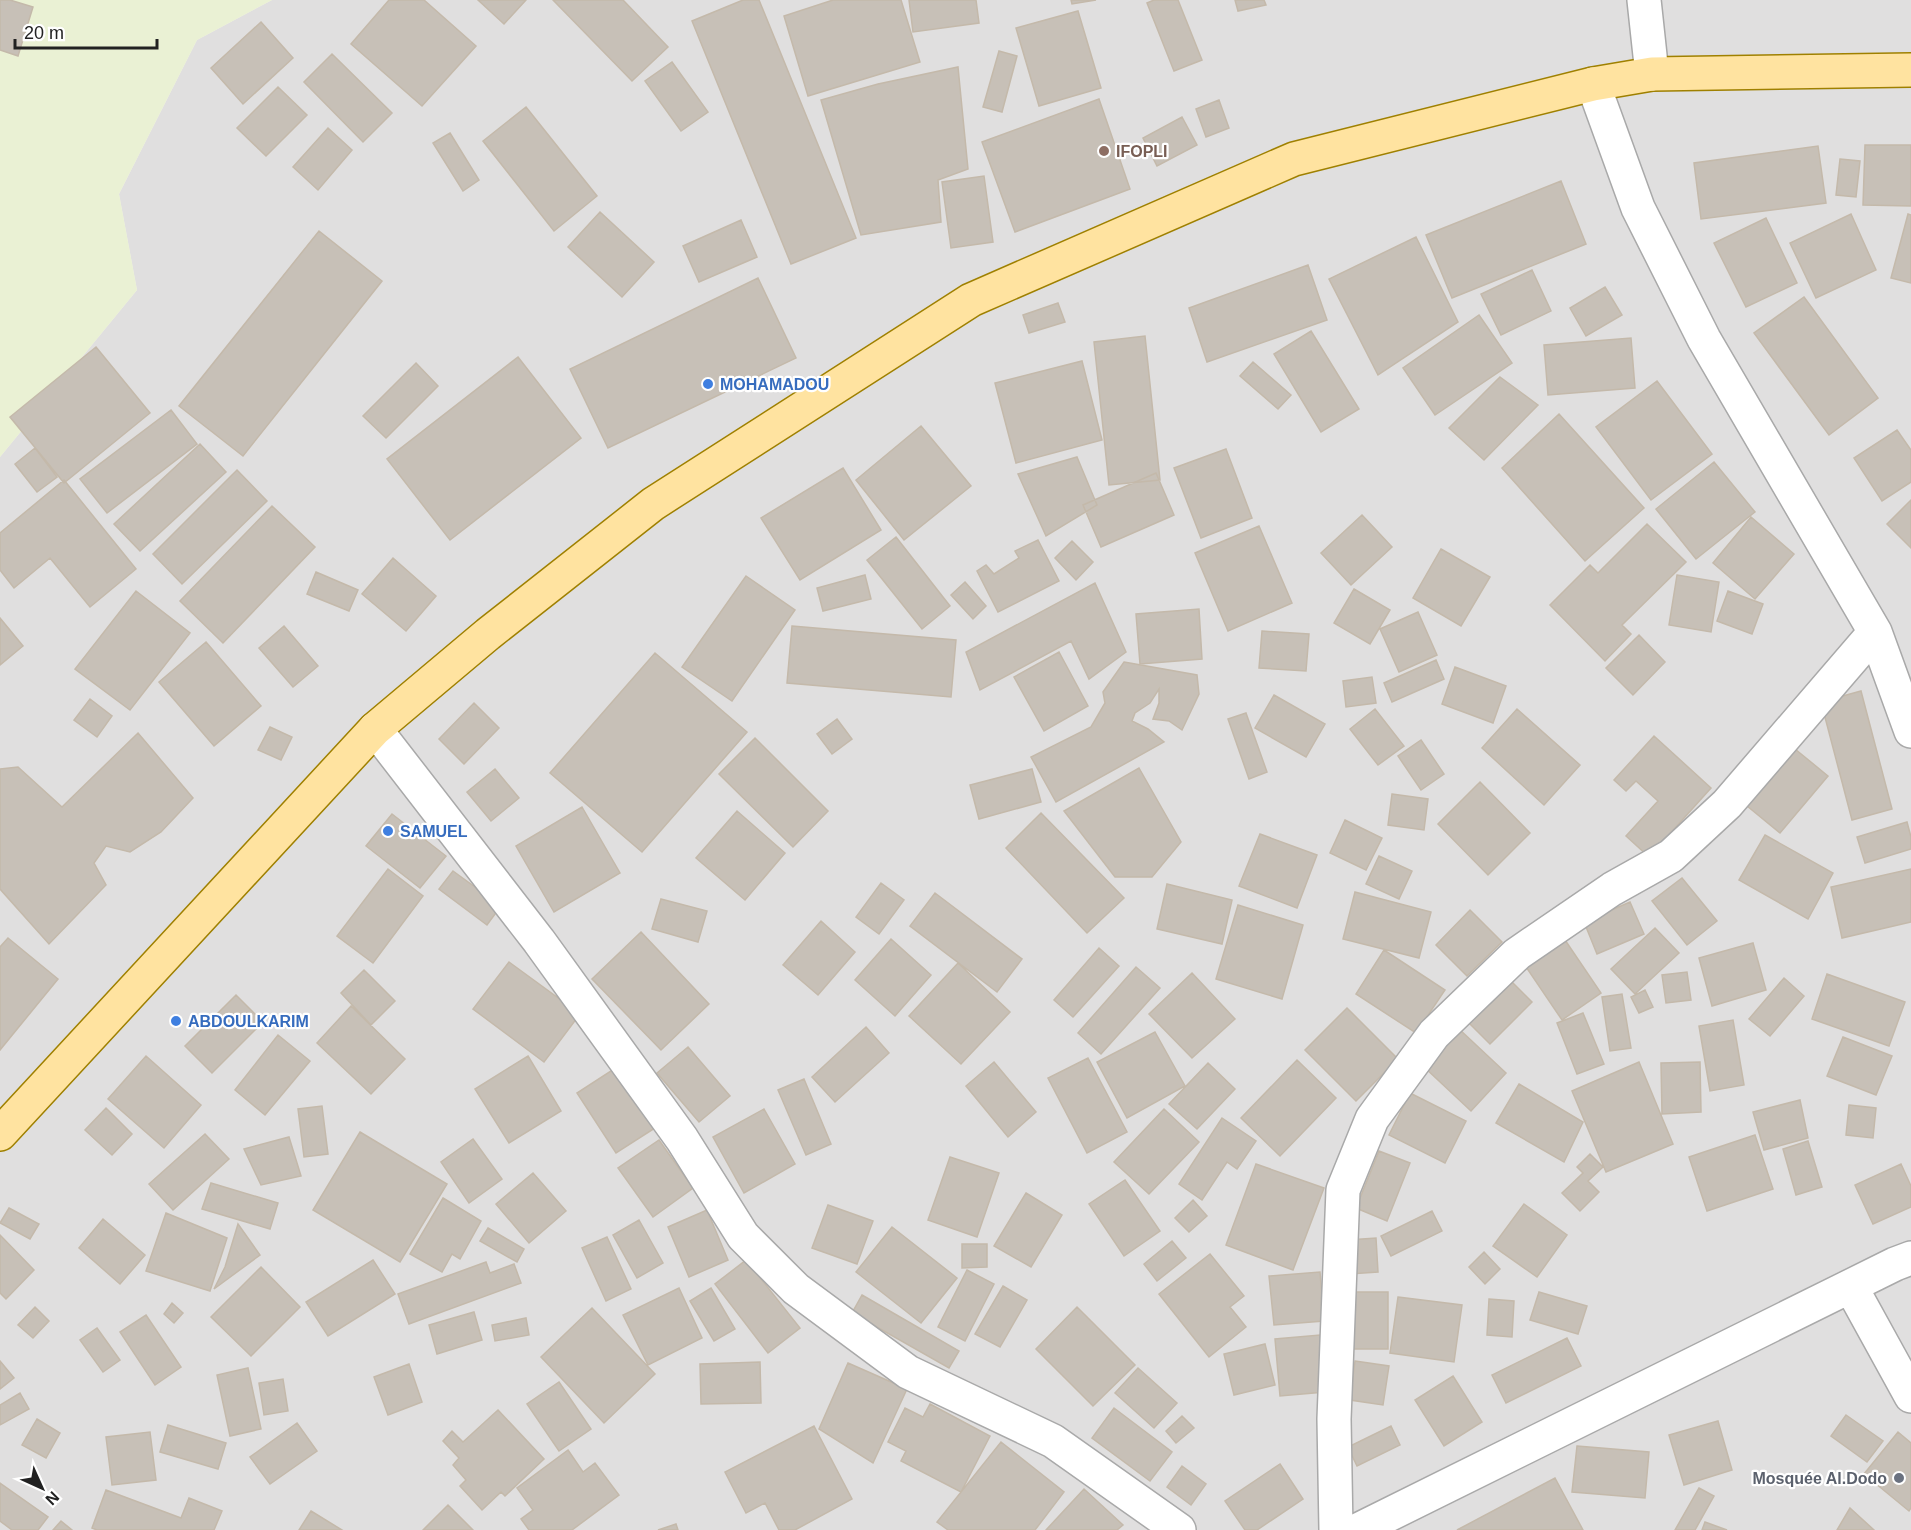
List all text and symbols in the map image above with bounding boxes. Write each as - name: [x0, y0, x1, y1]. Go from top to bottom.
- scale bar: [15, 12, 158, 50]
- text: 20 m: [24, 23, 64, 43]
- place label: IFOPLI: [1116, 143, 1168, 160]
- marker: IFOPLI: [1097, 144, 1111, 158]
- place label: MOHAMADOU: [720, 376, 829, 393]
- marker: MOHAMADOU: [701, 377, 715, 391]
- place label: SAMUEL: [400, 823, 468, 840]
- marker: SAMUEL: [381, 824, 395, 838]
- place label: ABDOULKARIM: [188, 1013, 309, 1030]
- marker: ABDOULKARIM: [169, 1014, 183, 1028]
- north arrow: [12, 1458, 72, 1518]
- place label: Mosquée Al.Dodo: [1752, 1470, 1887, 1487]
- marker: Mosquée Al.Dodo: [1892, 1471, 1906, 1485]
- text: N: [42, 1488, 62, 1508]

